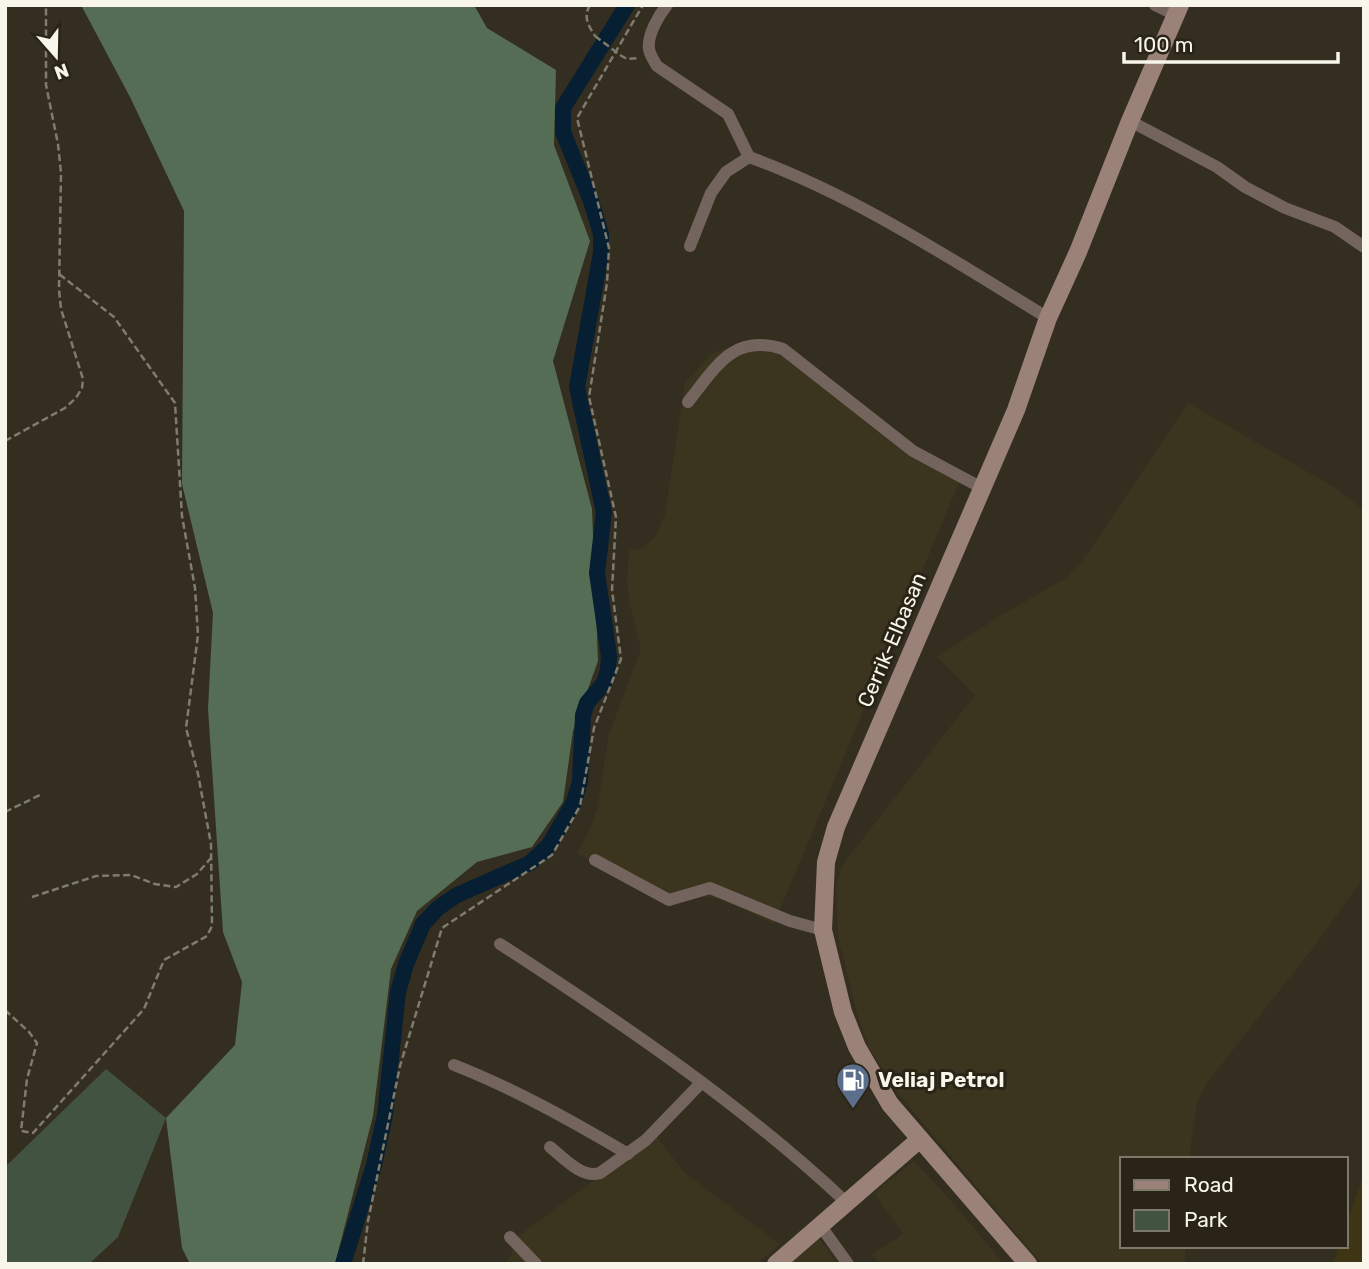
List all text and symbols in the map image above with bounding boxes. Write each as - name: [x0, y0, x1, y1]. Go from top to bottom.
- north arrow: [21, 21, 91, 91]
- scale bar: [1124, 21, 1338, 65]
- text: 100 m: [1134, 32, 1193, 57]
- text: N: [51, 58, 72, 85]
- street label: Cerrik-Elbasan: [852, 569, 931, 711]
- fuel station icon: Veliaj Petrol: [834, 1061, 872, 1110]
- place label: Veliaj Petrol: [878, 1067, 1004, 1092]
- legend: [1120, 1157, 1348, 1248]
- text: Road: [1184, 1172, 1234, 1197]
- text: Park: [1184, 1207, 1228, 1232]

